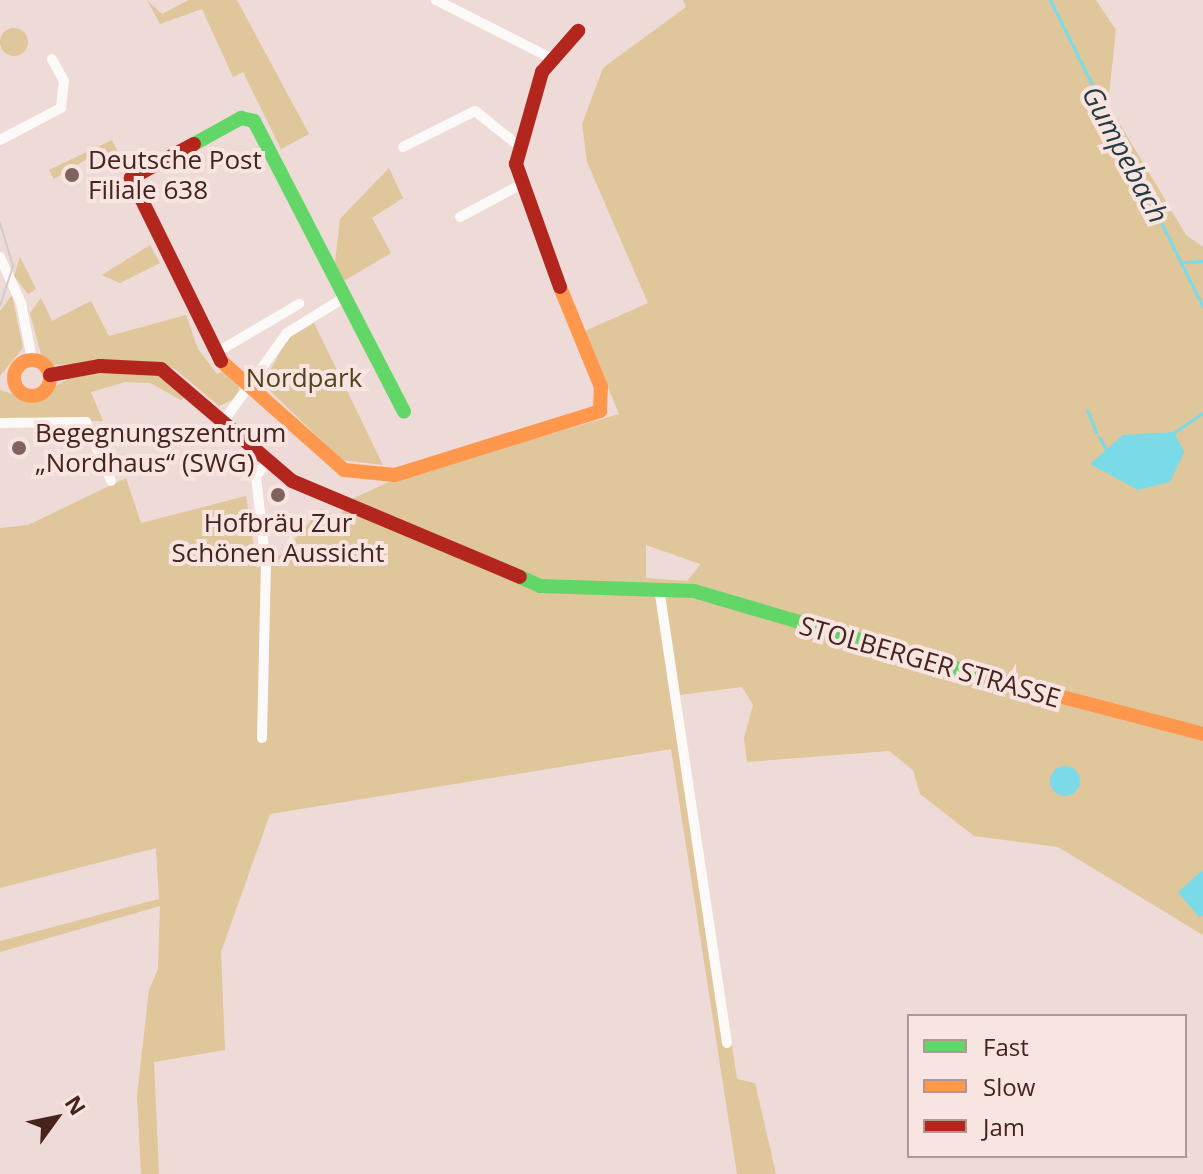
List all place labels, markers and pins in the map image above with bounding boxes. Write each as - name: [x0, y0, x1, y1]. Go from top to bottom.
- place label: Deutsche Post Filiale 638: [88, 144, 262, 206]
- marker: Deutsche Post Filiale 638: [63, 166, 81, 184]
- place label: Begegnungszentrum „Nordhaus“ (SWG): [35, 417, 286, 478]
- marker: Begegnungszentrum „Nordhaus“ (SWG): [10, 439, 28, 457]
- marker: Hofbräu Zur Schönen Aussicht: [269, 486, 287, 504]
- place label: Hofbräu Zur Schönen Aussicht: [172, 507, 384, 568]

